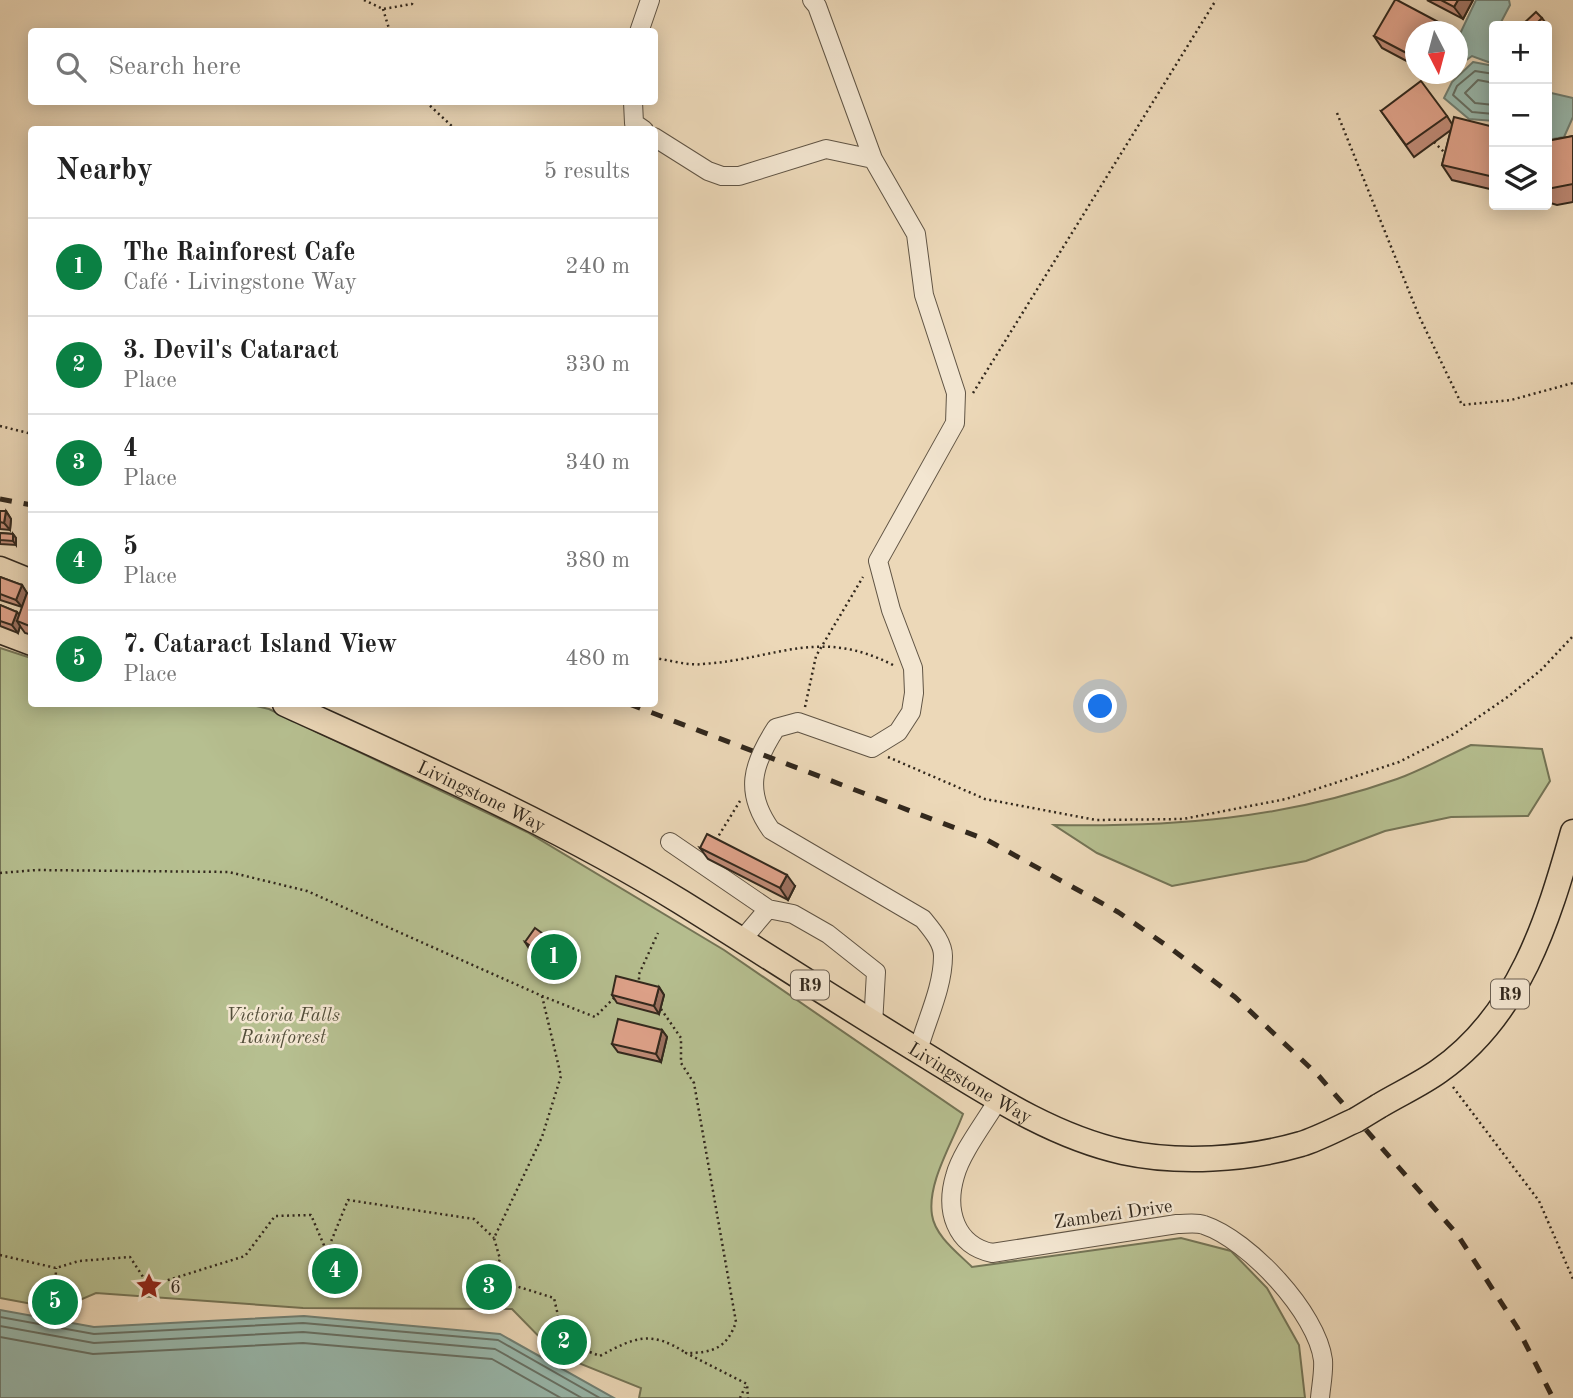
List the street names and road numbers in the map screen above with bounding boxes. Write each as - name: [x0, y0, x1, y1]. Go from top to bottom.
- street label: Livingstone Way: [414, 759, 548, 837]
- road number: R9: [791, 970, 829, 1000]
- road number: R9: [1491, 979, 1529, 1009]
- street label: Livingstone Way: [904, 1040, 1034, 1128]
- street label: Zambezi Drive: [1053, 1198, 1174, 1233]

